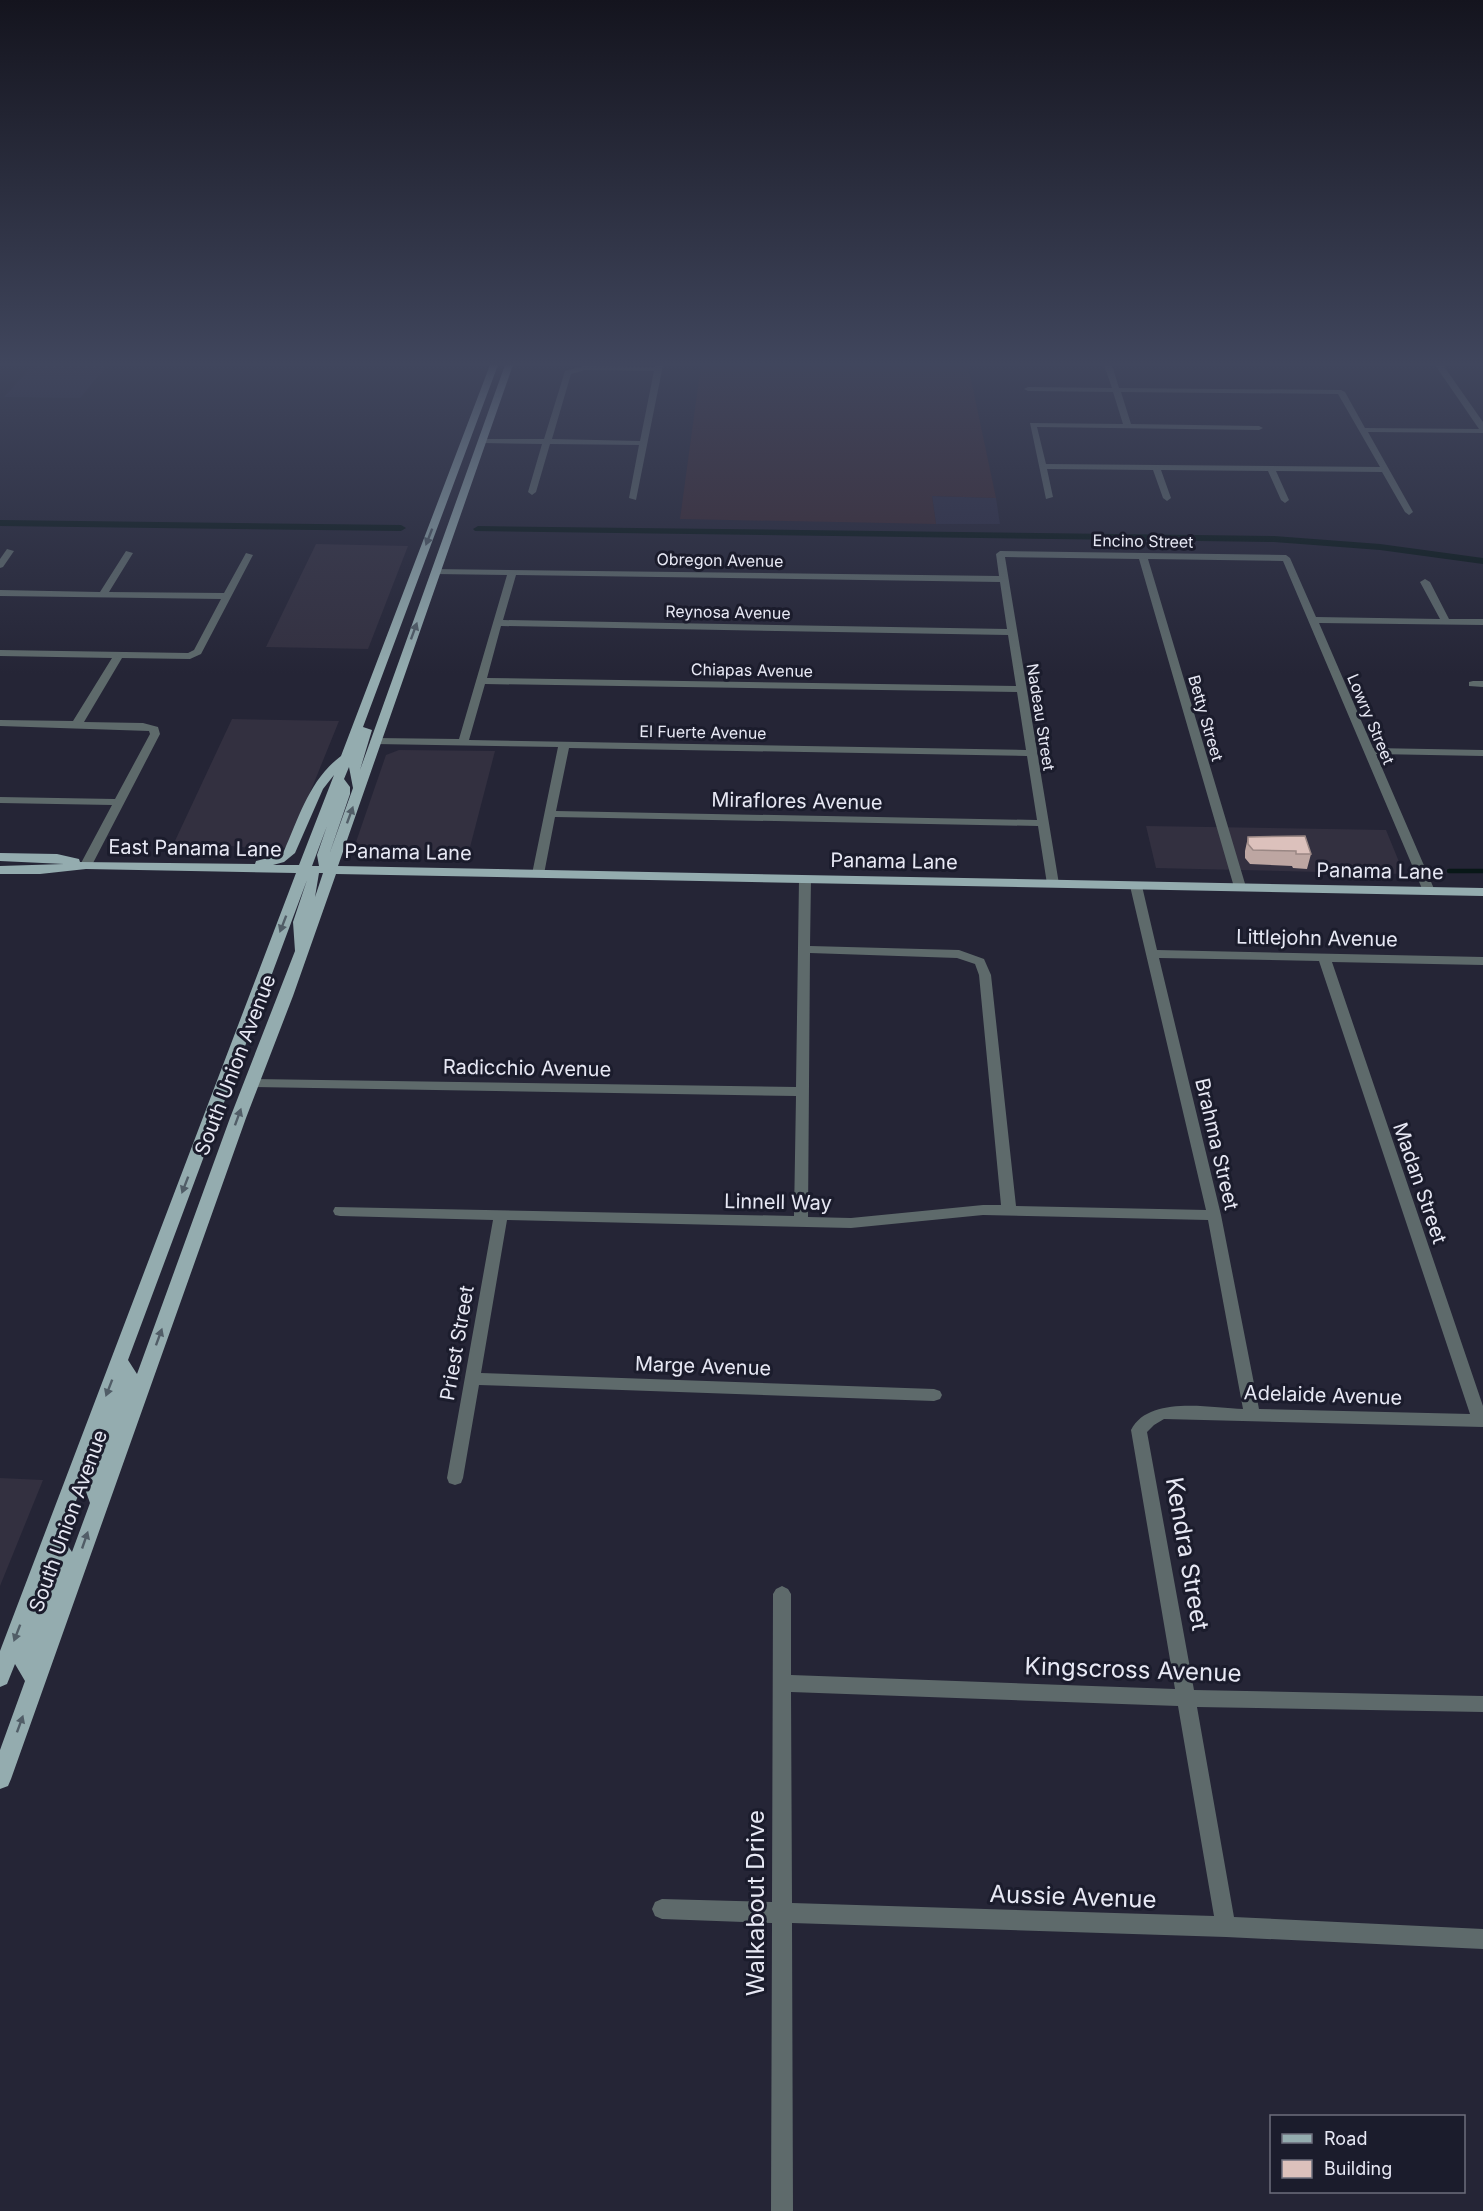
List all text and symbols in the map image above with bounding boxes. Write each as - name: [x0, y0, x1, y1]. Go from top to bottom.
- one-way arrow: [424, 529, 434, 547]
- street label: Encino Street: [1092, 530, 1194, 552]
- street label: Obregon Avenue: [656, 549, 784, 571]
- street label: Reynosa Avenue: [665, 601, 791, 623]
- one-way arrow: [409, 622, 419, 640]
- street label: Chiapas Avenue: [691, 659, 813, 681]
- street label: Nadeau Street: [1023, 662, 1059, 772]
- street label: Lowry Street: [1343, 671, 1399, 767]
- street label: Betty Street: [1184, 673, 1228, 763]
- street label: El Fuerte Avenue: [639, 721, 767, 743]
- street label: Miraflores Avenue: [711, 788, 883, 814]
- one-way arrow: [345, 806, 355, 824]
- street label: East Panama Lane: [108, 834, 282, 862]
- street label: Panama Lane: [344, 839, 472, 865]
- street label: Panama Lane: [830, 848, 958, 874]
- street label: Panama Lane: [1316, 858, 1444, 884]
- one-way arrow: [278, 915, 288, 933]
- street label: Littlejohn Avenue: [1236, 925, 1398, 951]
- street label: South Union Avenue: [189, 971, 281, 1159]
- street label: Radicchio Avenue: [443, 1055, 611, 1081]
- street label: Brahma Street: [1190, 1076, 1244, 1213]
- one-way arrow: [234, 1108, 244, 1126]
- street label: Madan Street: [1388, 1119, 1452, 1247]
- one-way arrow: [180, 1177, 190, 1195]
- street label: Linnell Way: [724, 1189, 832, 1215]
- street label: Priest Street: [435, 1283, 479, 1402]
- one-way arrow: [154, 1328, 164, 1346]
- street label: Marge Avenue: [634, 1352, 772, 1380]
- one-way arrow: [104, 1379, 114, 1397]
- street label: Adelaide Avenue: [1243, 1380, 1403, 1410]
- street label: South Union Avenue: [24, 1427, 112, 1615]
- street label: Kendra Street: [1160, 1475, 1215, 1633]
- one-way arrow: [81, 1531, 91, 1549]
- one-way arrow: [12, 1625, 22, 1643]
- street label: Kingscross Avenue: [1024, 1651, 1242, 1688]
- one-way arrow: [15, 1715, 25, 1733]
- street label: Walkabout Drive: [741, 1810, 770, 1996]
- street label: Aussie Avenue: [989, 1879, 1157, 1914]
- legend: [1270, 2115, 1465, 2193]
- text: Road: [1324, 2128, 1367, 2149]
- text: Building: [1324, 2158, 1392, 2179]

